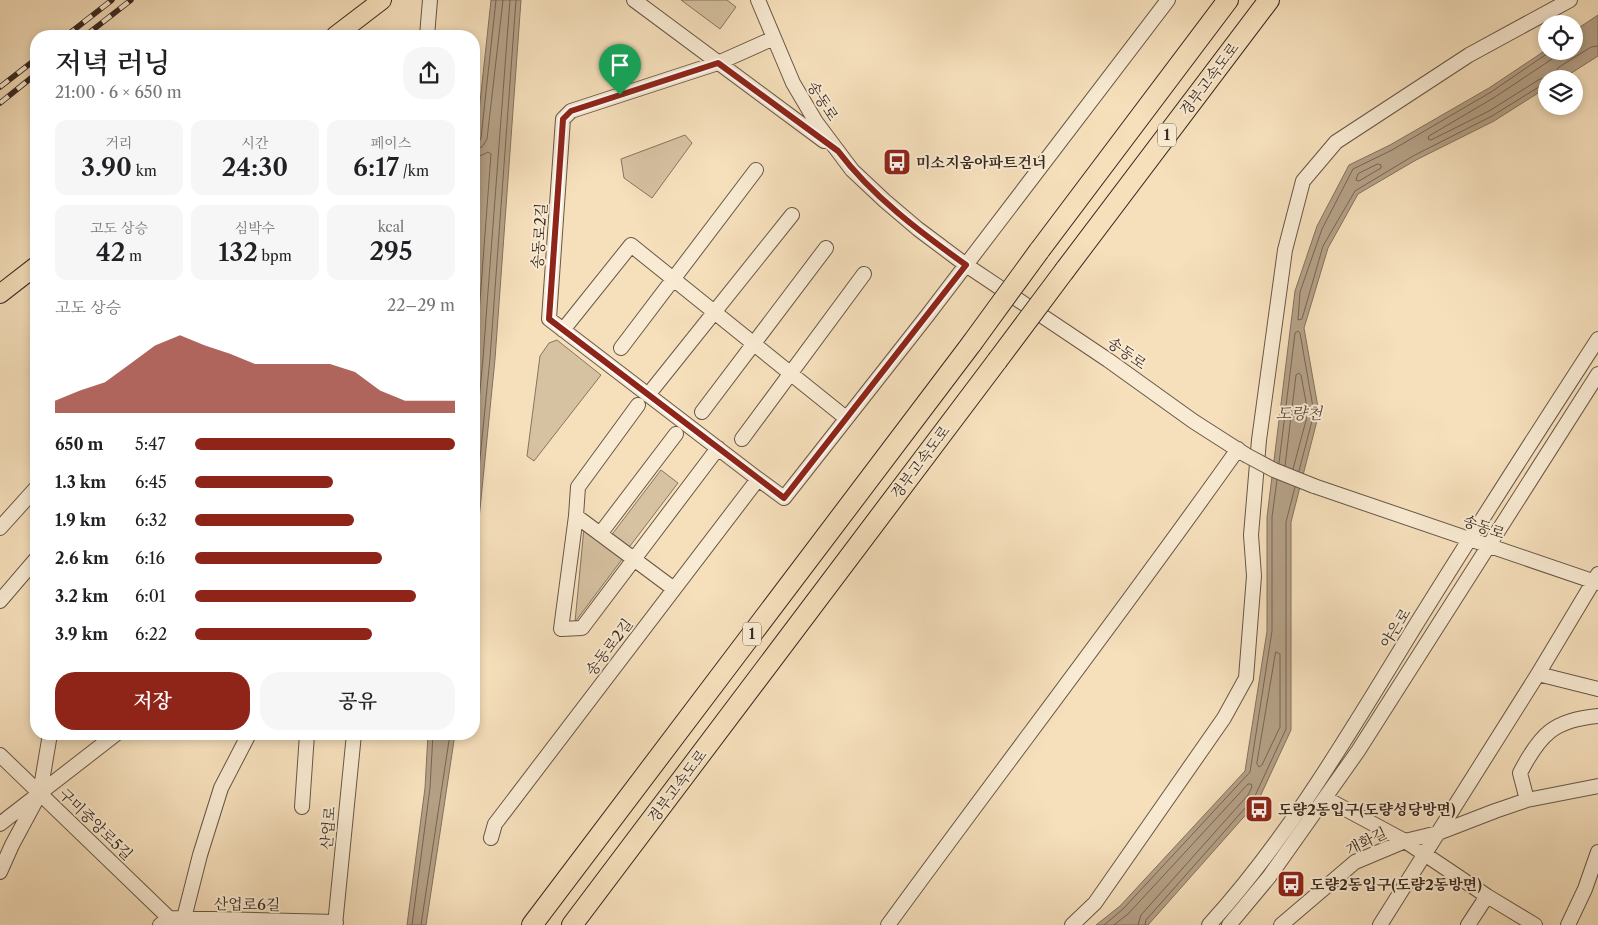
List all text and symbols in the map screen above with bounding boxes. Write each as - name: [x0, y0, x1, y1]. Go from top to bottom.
- map controls: [1538, 15, 1583, 115]
- button: locate: [1538, 15, 1583, 60]
- street label: 경부고속도로: [1175, 38, 1243, 119]
- pin: [599, 44, 641, 95]
- text: 저녁 러닝: [55, 46, 170, 80]
- button: share: [403, 47, 455, 99]
- icon: arrive: [606, 51, 634, 79]
- button: layers: [1538, 70, 1583, 115]
- street label: 송동로: [803, 78, 843, 125]
- text: 21:00 · 6 × 650 m: [55, 82, 182, 102]
- road number: 1: [1158, 124, 1176, 146]
- text: 거리: [105, 134, 133, 152]
- text: 시간: [241, 134, 269, 152]
- text: 페이스: [371, 134, 411, 152]
- bus stop icon: 미소지움아파트건너: [882, 147, 912, 177]
- text: 3.90: [81, 152, 132, 183]
- text: 24:30: [222, 152, 288, 183]
- text: 6:17: [353, 152, 399, 183]
- place label: 미소지움아파트건너: [916, 153, 1046, 172]
- text: km: [132, 162, 157, 180]
- text: /km: [399, 162, 429, 180]
- street label: 송동로2길: [527, 202, 551, 270]
- text: kcal: [378, 218, 404, 236]
- text: 고도 상승: [90, 219, 148, 237]
- text: 심박수: [235, 219, 275, 237]
- text: 295: [369, 236, 413, 267]
- text: 42: [96, 237, 125, 268]
- text: 132: [218, 237, 258, 268]
- text: m: [125, 247, 142, 265]
- text: bpm: [258, 247, 292, 265]
- text: 22–29 m: [387, 295, 455, 315]
- text: 고도 상승: [55, 297, 121, 317]
- street label: 송동로: [1104, 333, 1151, 374]
- water label: 도량천: [1276, 403, 1324, 423]
- street label: 경부고속도로: [886, 421, 954, 502]
- text: 650 m: [55, 434, 104, 454]
- text: 5:47: [135, 434, 165, 454]
- text: 1.3 km: [55, 472, 106, 492]
- text: 6:45: [135, 472, 167, 492]
- text: 1.9 km: [55, 510, 106, 530]
- text: 6:32: [135, 510, 167, 530]
- street label: 송동로: [1460, 511, 1508, 543]
- text: 2.6 km: [55, 548, 109, 568]
- text: 6:16: [135, 548, 165, 568]
- text: 3.2 km: [55, 586, 108, 606]
- text: 6:01: [135, 586, 166, 606]
- street label: 야은로: [1375, 604, 1415, 651]
- street label: 송동로2길: [581, 615, 637, 679]
- road number: 1: [743, 622, 761, 646]
- text: 3.9 km: [55, 624, 108, 644]
- text: 6:22: [135, 624, 167, 644]
- button: 저장: [55, 672, 250, 730]
- button: 공유: [260, 672, 455, 730]
- street label: 경부고속도로: [643, 745, 711, 826]
- street label: 구미중앙로5길: [55, 784, 137, 864]
- bus stop icon: 도량2동입구(도량성당방면): [1244, 794, 1274, 824]
- place label: 도량2동입구(도량성당방면): [1278, 800, 1456, 819]
- street label: 산업로: [317, 805, 339, 850]
- street label: 개화길: [1342, 823, 1390, 859]
- bus stop icon: 도량2동입구(도량2동방면): [1276, 869, 1306, 899]
- place label: 도량2동입구(도량2동방면): [1310, 875, 1482, 894]
- street label: 산업로6길: [213, 894, 281, 914]

